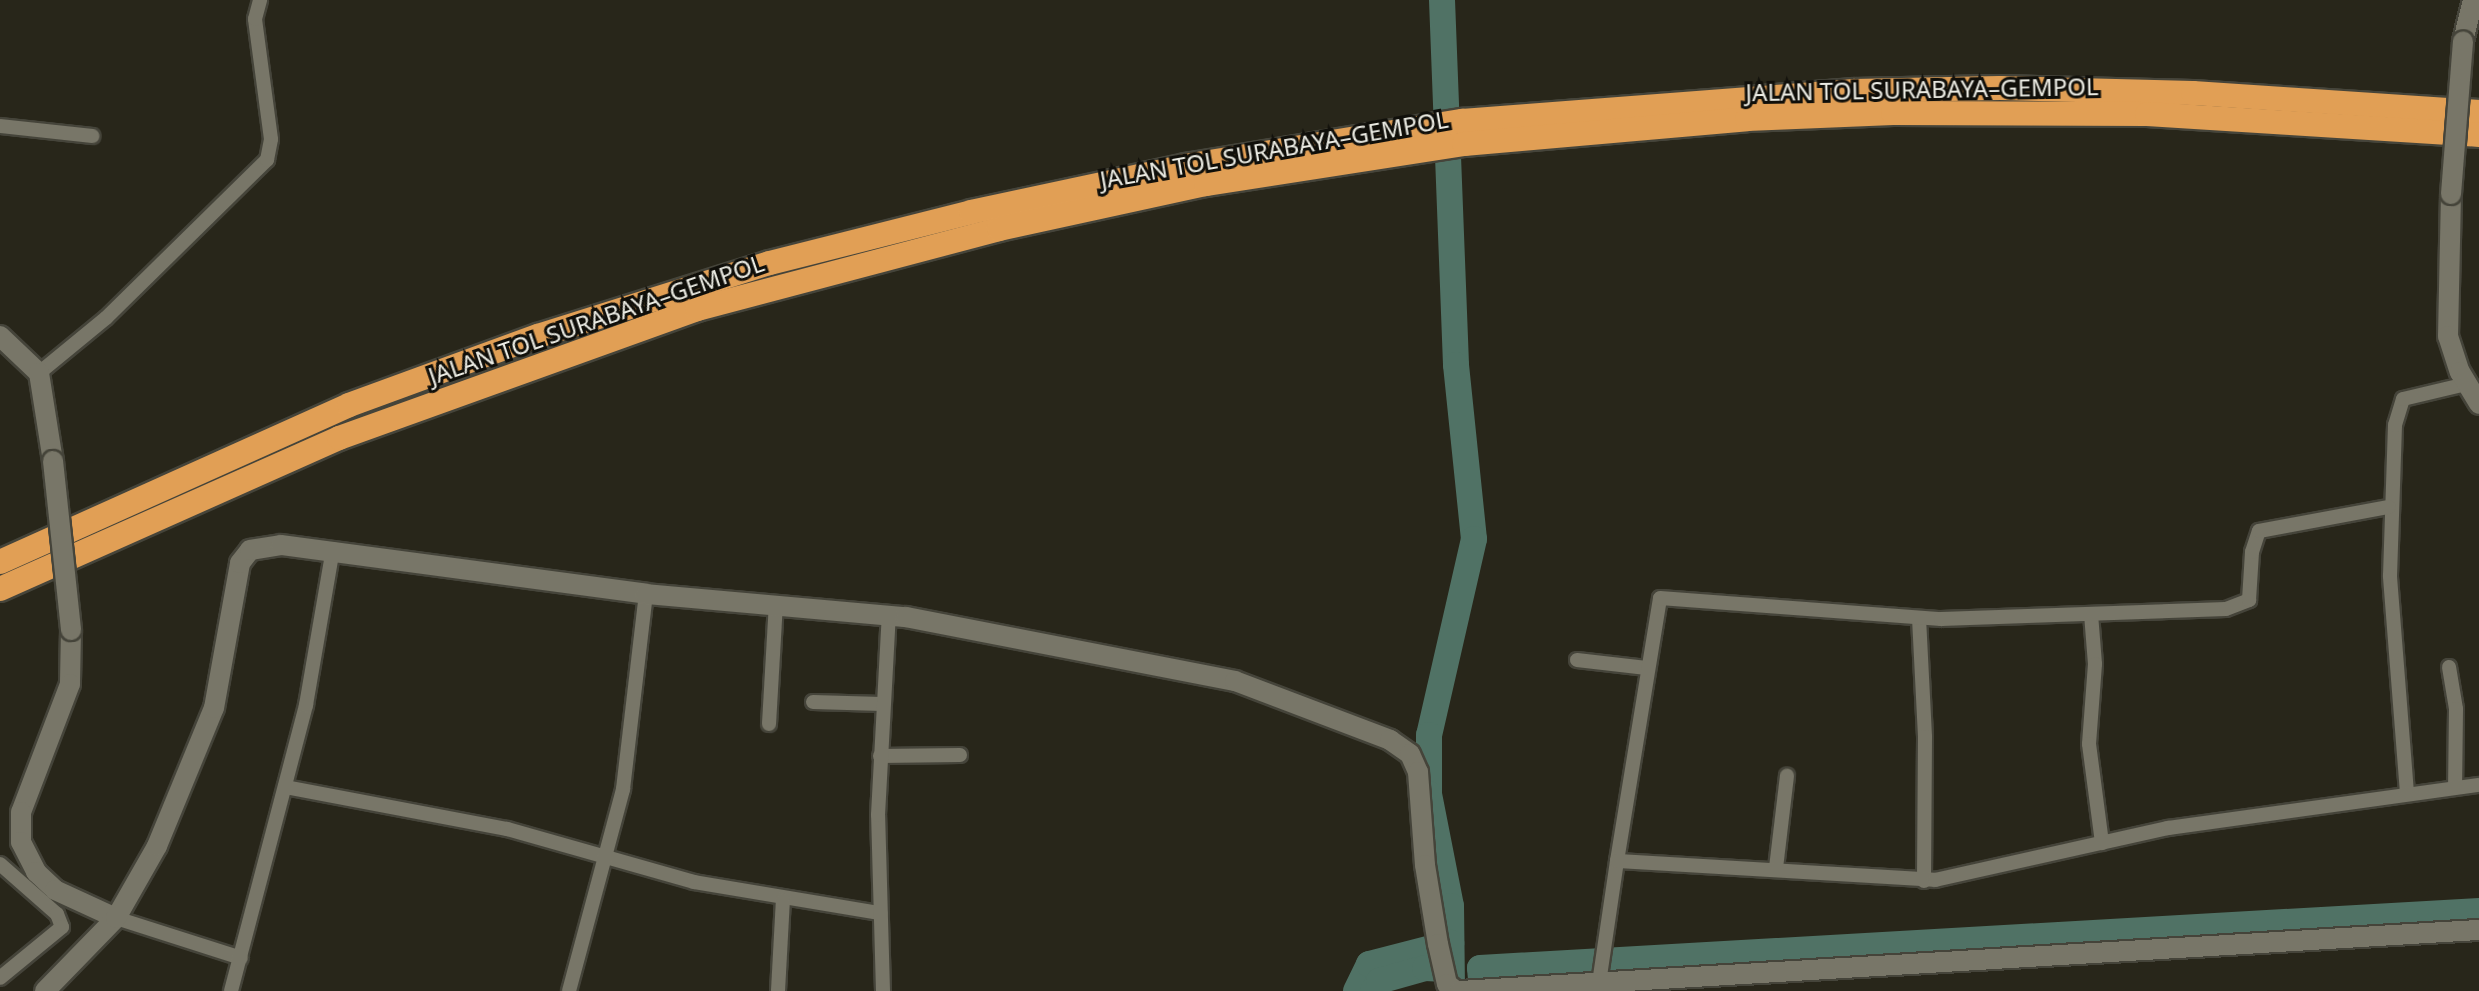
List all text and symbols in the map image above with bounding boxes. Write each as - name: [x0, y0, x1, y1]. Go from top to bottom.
- street label: JALAN TOL SURABAYA–GEMPOL: [1745, 72, 2099, 106]
- street label: JALAN TOL SURABAYA–GEMPOL: [1098, 104, 1450, 194]
- street label: JALAN TOL SURABAYA–GEMPOL: [424, 248, 768, 390]

